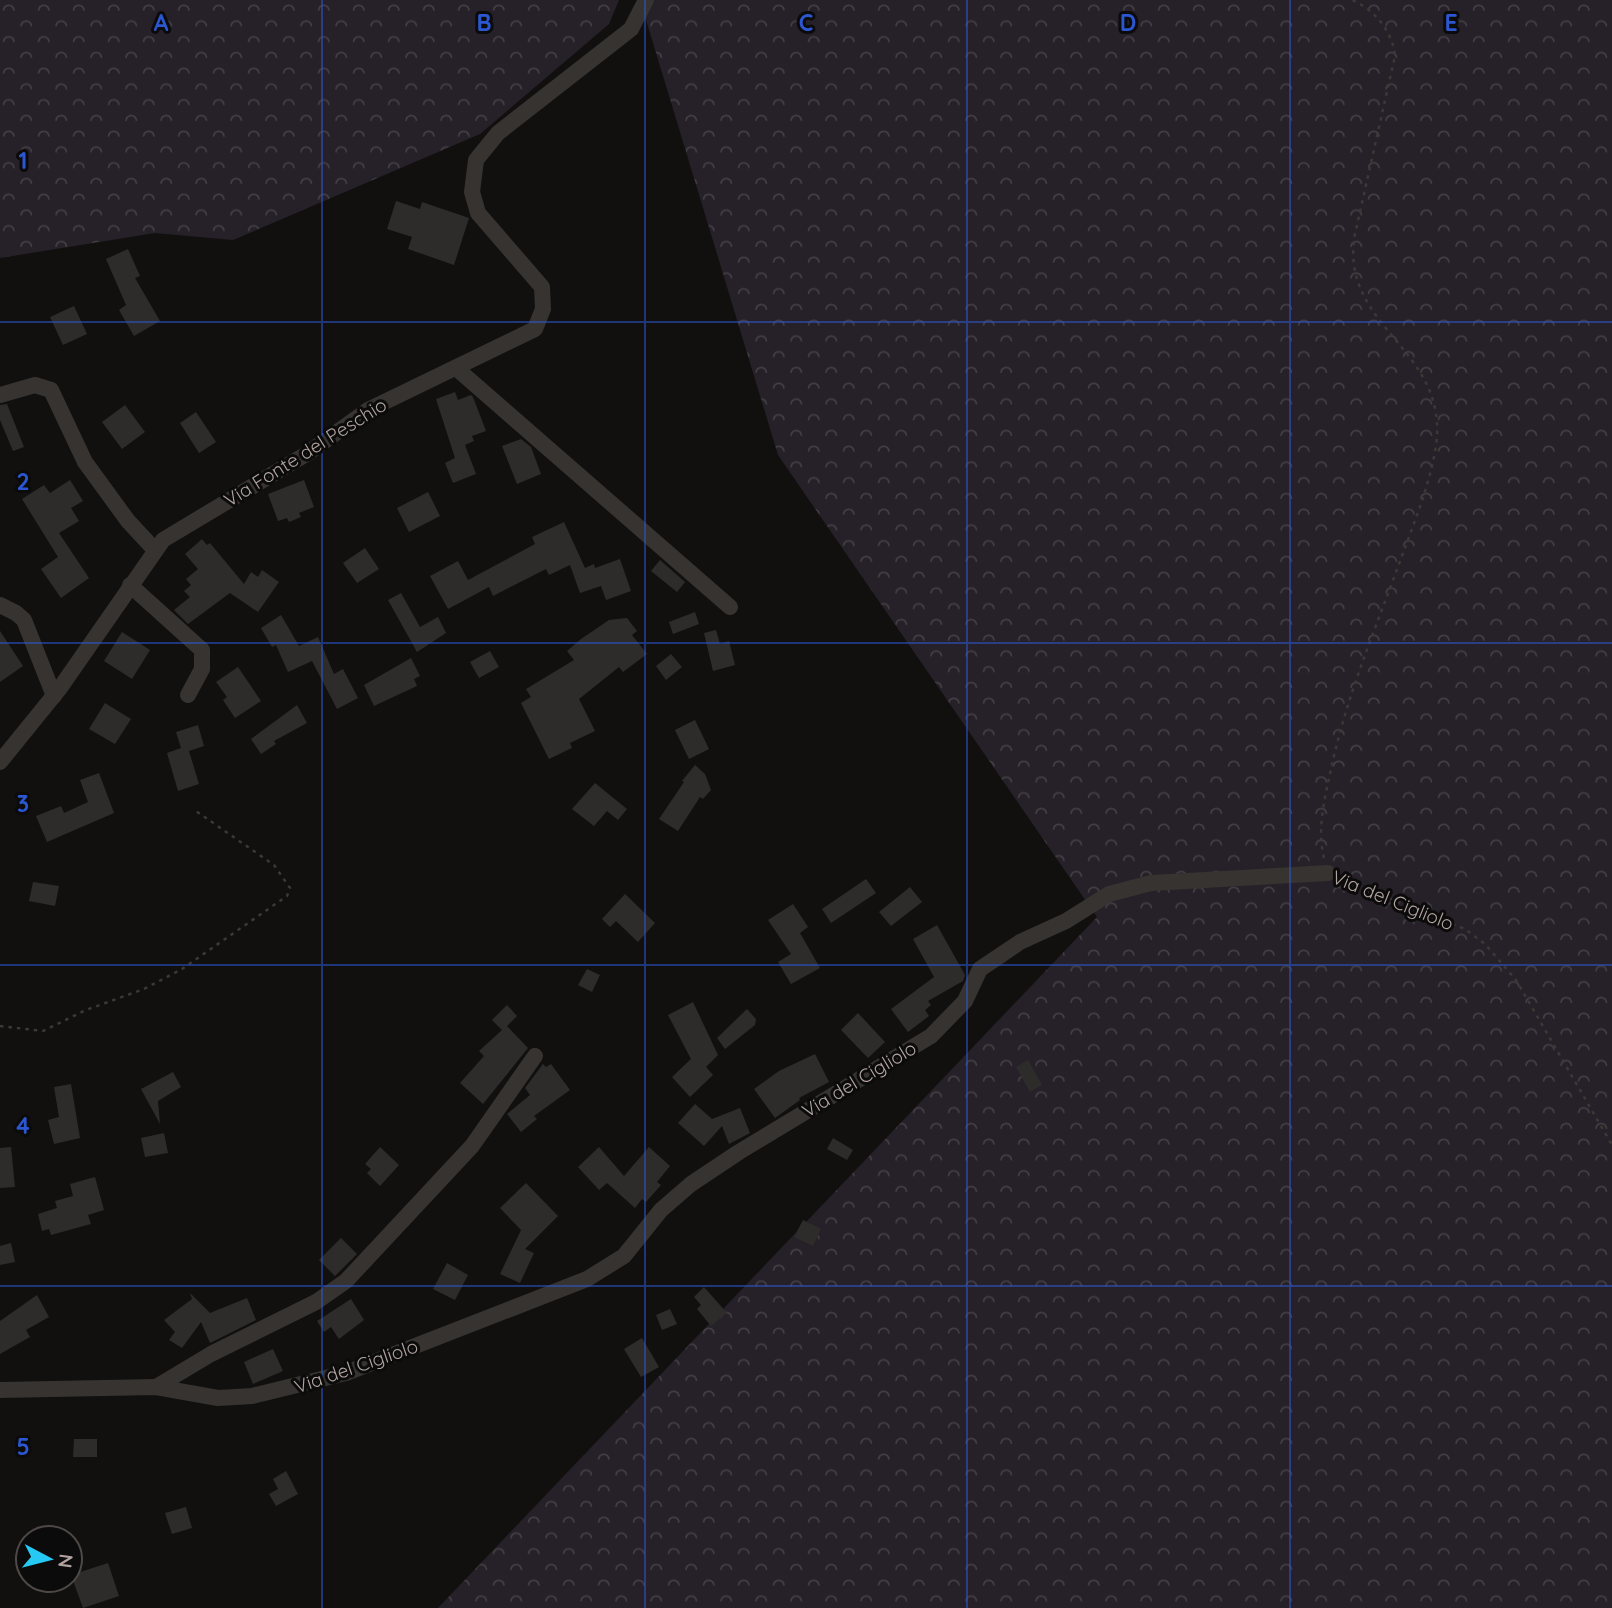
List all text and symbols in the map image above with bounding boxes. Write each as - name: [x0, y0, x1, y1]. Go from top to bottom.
- text: A: [154, 8, 169, 37]
- text: B: [476, 8, 492, 37]
- text: C: [799, 8, 813, 37]
- text: D: [1120, 8, 1136, 37]
- text: E: [1444, 8, 1458, 37]
- text: 1: [19, 146, 27, 175]
- street label: Via Fonte del Peschio: [219, 392, 391, 512]
- text: 2: [16, 467, 30, 496]
- text: 3: [17, 789, 29, 818]
- street label: Via del Cigliolo: [1329, 865, 1457, 935]
- street label: Via del Cigliolo: [797, 1035, 921, 1123]
- text: 4: [16, 1111, 30, 1140]
- street label: Via del Cigliolo: [291, 1334, 421, 1398]
- text: 5: [16, 1432, 30, 1461]
- north arrow: [14, 1524, 84, 1594]
- text: N: [53, 1553, 79, 1569]

